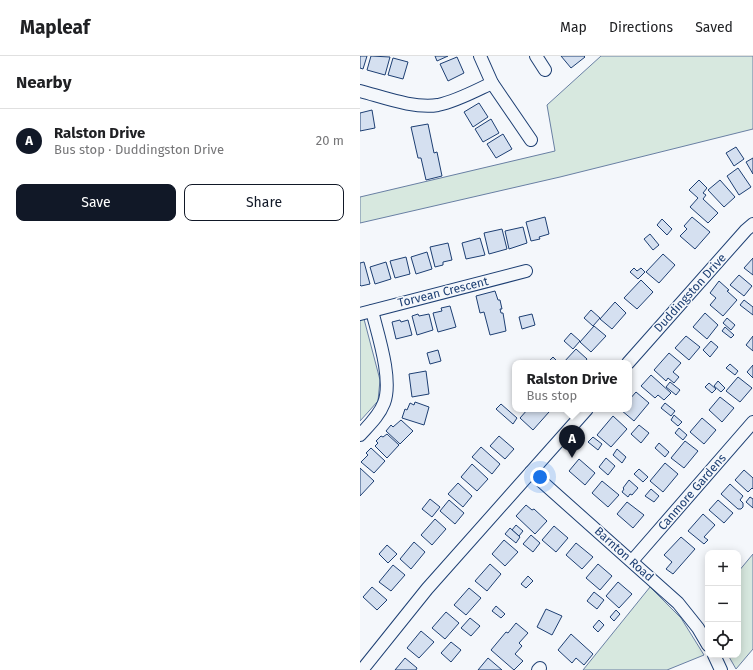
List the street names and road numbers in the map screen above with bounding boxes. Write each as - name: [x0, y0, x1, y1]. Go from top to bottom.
- street label: Duddingston Drive: [651, 251, 729, 335]
- street label: Torvean Crescent: [396, 274, 490, 310]
- street label: Canmore Gardens: [655, 451, 729, 533]
- street label: Barnton Road: [592, 524, 656, 584]

